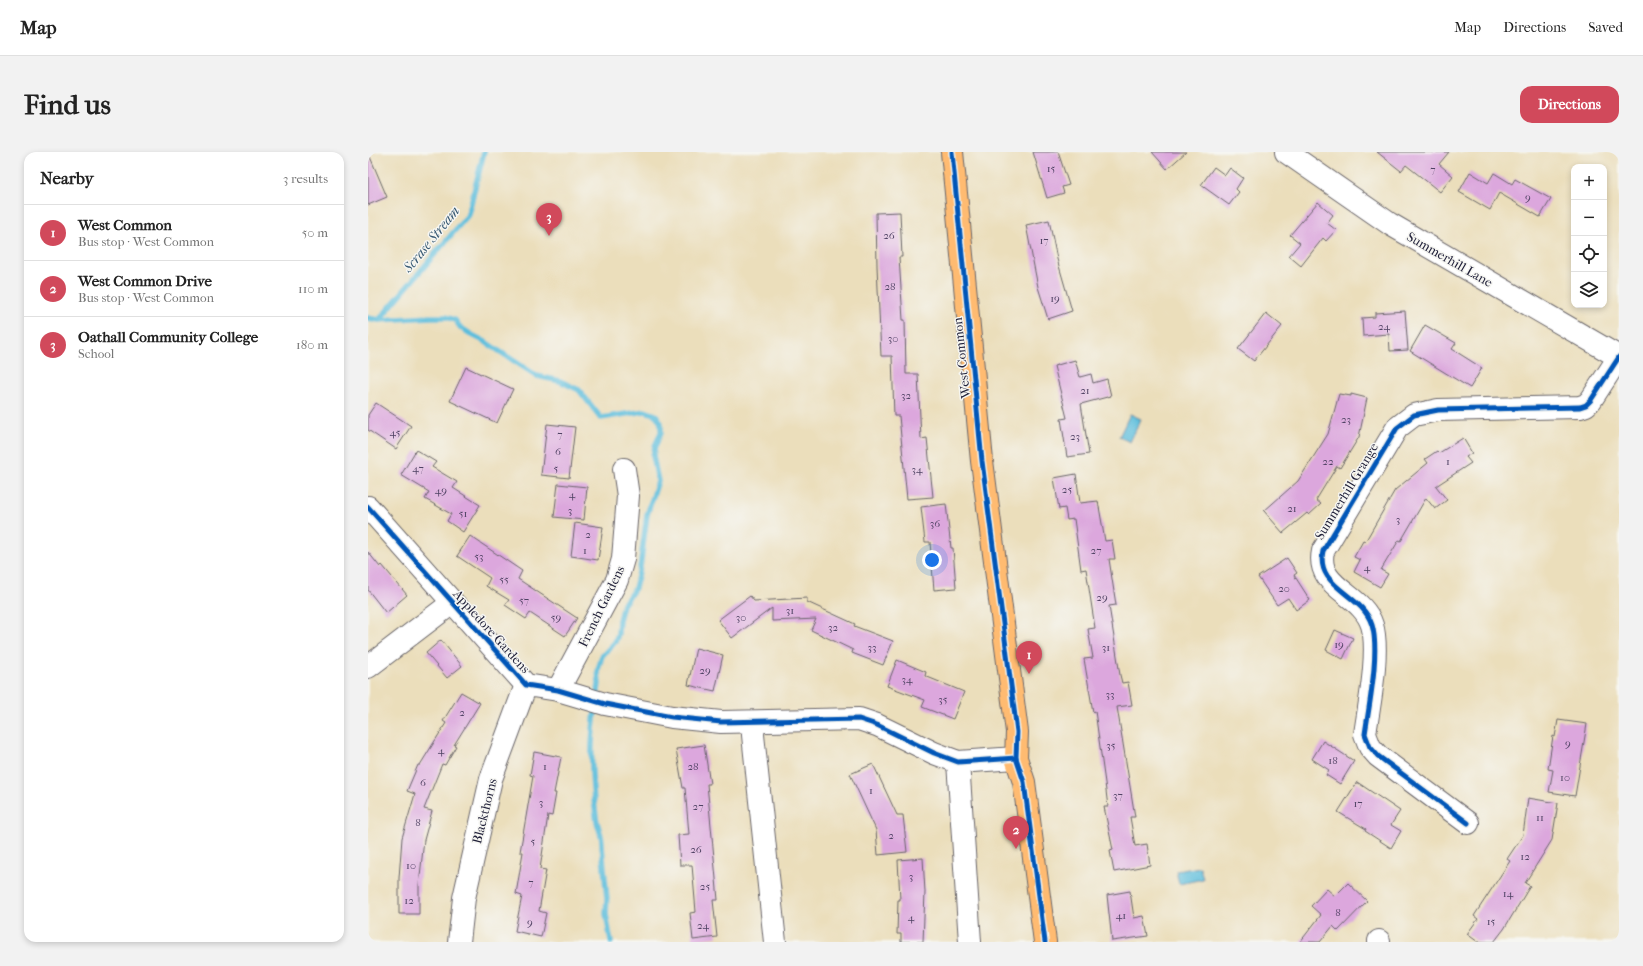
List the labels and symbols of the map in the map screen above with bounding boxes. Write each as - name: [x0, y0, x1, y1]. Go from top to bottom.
- house number: 15: [1047, 162, 1056, 175]
- house number: 7: [1430, 163, 1436, 176]
- house number: 9: [1525, 191, 1531, 204]
- water label: Scrase Stream: [399, 203, 463, 277]
- pin: 3: [536, 203, 562, 236]
- house number: 26: [883, 229, 895, 242]
- street label: Summerhill Lane: [1404, 229, 1496, 290]
- house number: 17: [1039, 234, 1049, 247]
- house number: 28: [884, 280, 896, 293]
- house number: 19: [1050, 292, 1060, 305]
- street label: West Common: [950, 316, 973, 400]
- house number: 24: [1378, 320, 1391, 333]
- house number: 30: [888, 332, 898, 345]
- house number: 21: [1080, 384, 1090, 397]
- house number: 32: [901, 389, 911, 402]
- house number: 23: [1341, 413, 1351, 426]
- house number: 45: [390, 426, 401, 439]
- house number: 7: [557, 428, 563, 441]
- house number: 23: [1070, 430, 1080, 443]
- street label: Summerhill Grange: [1312, 440, 1382, 542]
- house number: 6: [555, 445, 561, 458]
- house number: 22: [1322, 455, 1334, 468]
- house number: 1: [1446, 455, 1450, 468]
- house number: 47: [412, 462, 424, 475]
- house number: 5: [554, 462, 559, 475]
- house number: 34: [911, 463, 923, 476]
- house number: 25: [1062, 483, 1072, 496]
- house number: 49: [435, 484, 447, 497]
- house number: 4: [569, 488, 576, 501]
- house number: 21: [1287, 502, 1297, 515]
- house number: 3: [568, 504, 572, 517]
- house number: 51: [459, 507, 467, 520]
- house number: 3: [1396, 513, 1400, 526]
- house number: 36: [930, 517, 940, 530]
- house number: 2: [585, 528, 591, 541]
- house number: 1: [583, 544, 587, 557]
- house number: 27: [1091, 544, 1101, 557]
- house number: 53: [474, 550, 484, 563]
- your location: [922, 550, 942, 570]
- house number: 4: [1364, 561, 1371, 574]
- street label: French Gardens: [575, 563, 628, 649]
- house number: 55: [499, 573, 509, 586]
- house number: 20: [1278, 582, 1290, 595]
- street label: Appledore Gardens: [450, 586, 533, 676]
- house number: 29: [1096, 591, 1108, 604]
- house number: 57: [519, 594, 529, 607]
- house number: 31: [786, 604, 794, 617]
- house number: 59: [551, 611, 561, 624]
- house number: 30: [736, 611, 746, 624]
- house number: 32: [828, 621, 838, 634]
- house number: 19: [1334, 638, 1344, 651]
- house number: 33: [867, 641, 877, 654]
- pin: 1: [1016, 641, 1042, 674]
- house number: 31: [1102, 641, 1110, 654]
- house number: 29: [699, 664, 711, 677]
- house number: 34: [901, 673, 913, 686]
- house number: 33: [1105, 688, 1115, 701]
- house number: 35: [938, 693, 948, 706]
- house number: 2: [459, 706, 465, 719]
- house number: 9: [1565, 737, 1571, 750]
- house number: 35: [1106, 739, 1116, 752]
- house number: 4: [438, 744, 445, 757]
- house number: 18: [1328, 754, 1338, 767]
- house number: 1: [543, 760, 547, 773]
- house number: 28: [687, 760, 699, 773]
- house number: 10: [1560, 771, 1570, 784]
- house number: 6: [420, 776, 426, 789]
- street label: Blackthorns: [469, 777, 500, 845]
- house number: 1: [869, 784, 873, 797]
- house number: 37: [1113, 789, 1123, 802]
- house number: 3: [539, 796, 543, 809]
- house number: 17: [1353, 797, 1363, 810]
- house number: 27: [693, 800, 703, 813]
- house number: 11: [1536, 811, 1544, 824]
- house number: 8: [415, 816, 421, 829]
- pin: 2: [1003, 816, 1029, 849]
- house number: 2: [888, 829, 894, 842]
- house number: 5: [531, 835, 536, 848]
- house number: 26: [690, 843, 702, 856]
- house number: 12: [1520, 850, 1530, 863]
- house number: 10: [406, 859, 416, 872]
- house number: 3: [909, 870, 913, 883]
- house number: 7: [528, 876, 534, 889]
- house number: 25: [700, 880, 710, 893]
- house number: 14: [1503, 887, 1514, 900]
- house number: 12: [404, 894, 414, 907]
- house number: 8: [1335, 906, 1341, 919]
- house number: 41: [1116, 909, 1126, 922]
- house number: 4: [908, 911, 915, 924]
- house number: 15: [1487, 915, 1496, 928]
- house number: 9: [527, 916, 533, 929]
- house number: 24: [697, 919, 710, 932]

